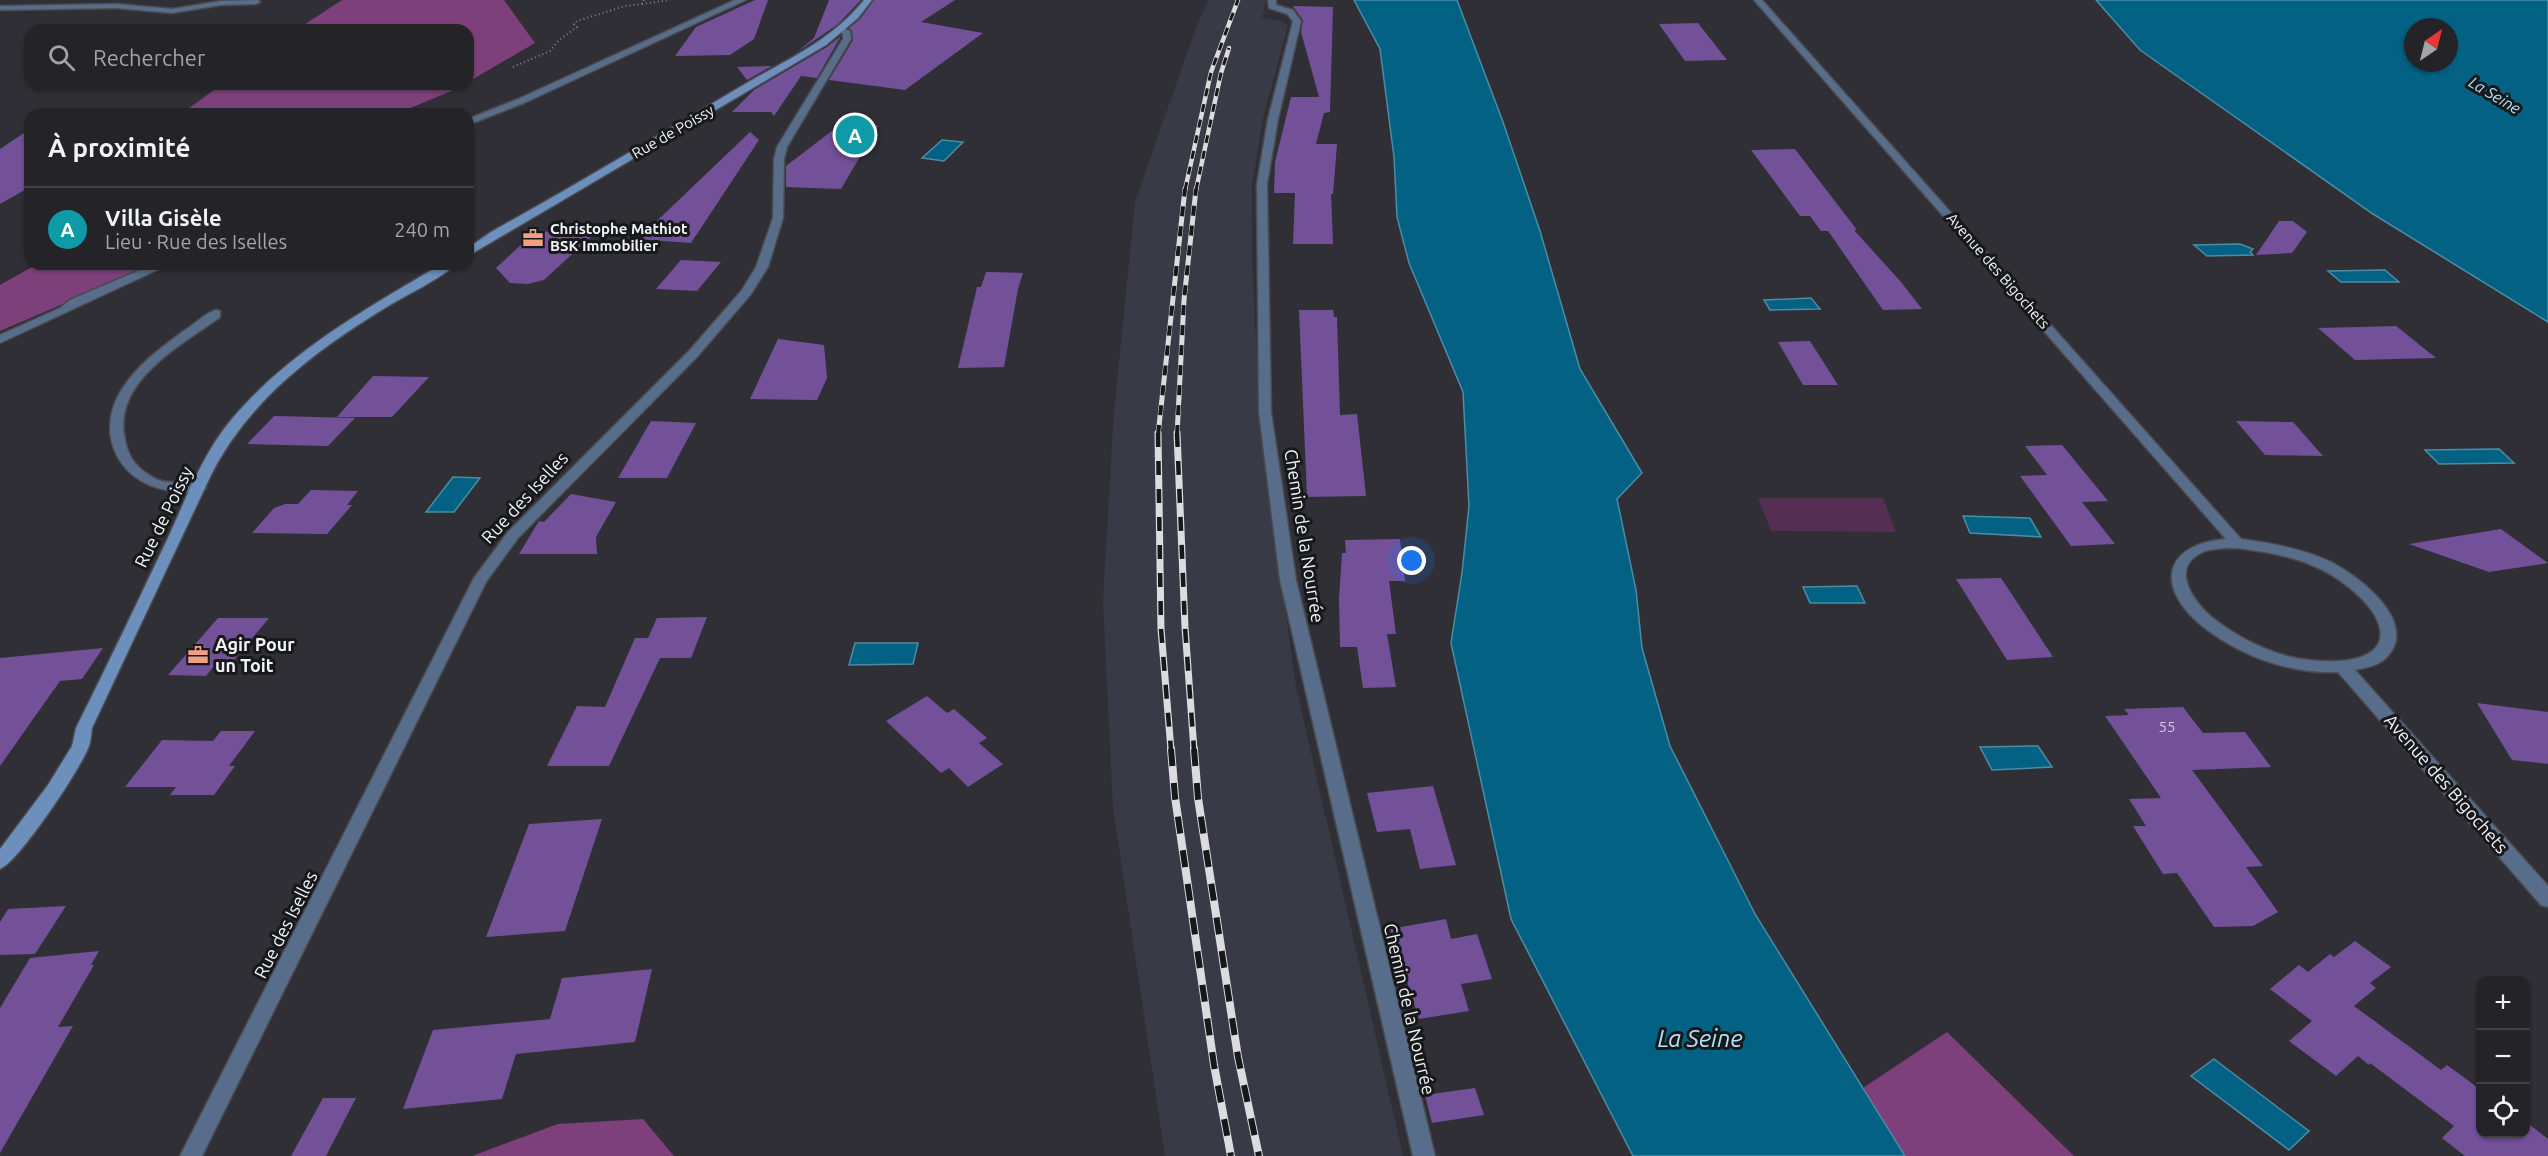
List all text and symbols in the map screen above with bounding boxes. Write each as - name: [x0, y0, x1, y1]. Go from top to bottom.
- north arrow: [2404, 18, 2458, 72]
- search box: [24, 24, 474, 90]
- icon: search: [45, 41, 78, 74]
- text: Rechercher: [93, 45, 205, 70]
- water label: La Seine: [2466, 73, 2524, 117]
- street label: Rue de Poissy: [629, 101, 717, 162]
- pin: A: [836, 112, 874, 158]
- text: À proximité: [48, 133, 190, 162]
- text: Villa Gisèle: [105, 205, 222, 230]
- street label: Avenue des Bigochets: [1943, 209, 2053, 332]
- text: A: [60, 218, 75, 241]
- text: 240 m: [394, 218, 450, 241]
- place label: Christophe Mathiot BSK Immobilier: [550, 220, 688, 254]
- office icon: Christophe Mathiot BSK Immobilier: [521, 226, 545, 250]
- text: Lieu · Rue des Iselles: [105, 230, 287, 253]
- street label: Rue des Iselles: [477, 447, 572, 547]
- street label: Chemin de la Nourrée: [1281, 448, 1329, 624]
- street label: Rue de Poissy: [130, 463, 196, 570]
- your location: [1397, 546, 1426, 575]
- place label: Agir Pour un Toit: [215, 634, 295, 675]
- office icon: Agir Pour un Toit: [186, 643, 210, 667]
- street label: Avenue des Bigochets: [2381, 710, 2513, 857]
- house number: 55: [2159, 718, 2175, 735]
- street label: Rue des Iselles: [250, 868, 321, 981]
- street label: Chemin de la Nourrée: [1380, 921, 1439, 1096]
- map controls: [2476, 976, 2530, 1138]
- button: +: [2476, 976, 2530, 1030]
- water label: La Seine: [1657, 1025, 1743, 1052]
- button: −: [2476, 1030, 2530, 1084]
- button: locate: [2476, 1084, 2530, 1138]

